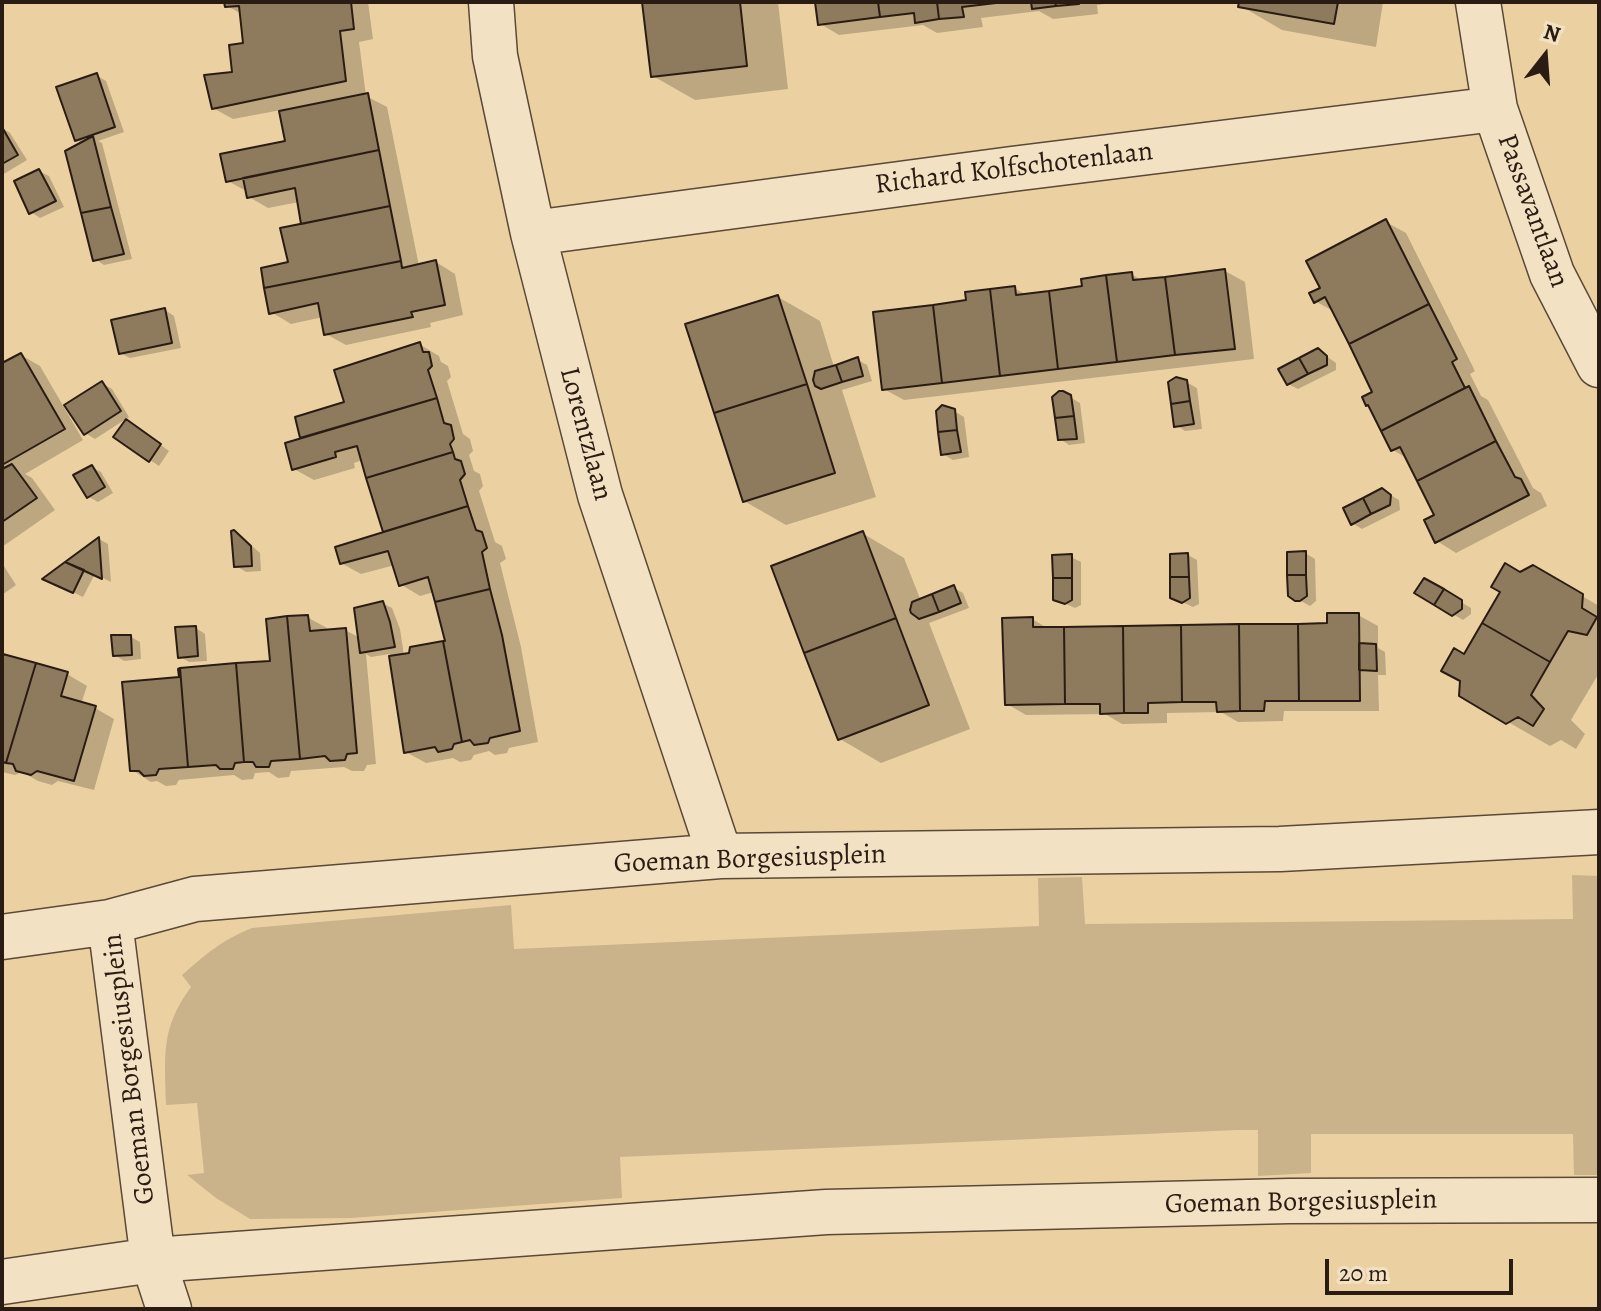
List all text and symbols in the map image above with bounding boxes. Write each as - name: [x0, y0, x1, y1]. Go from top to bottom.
- north arrow: [1505, 16, 1585, 96]
- text: N: [1540, 16, 1564, 50]
- street label: Passavantlaan: [1489, 130, 1575, 292]
- street label: Richard Kolfschotenlaan: [873, 135, 1155, 203]
- street label: Lorentzlaan: [551, 364, 619, 504]
- street label: Goeman Borgesiusplein: [613, 838, 887, 882]
- street label: Goeman Borgesiusplein: [97, 932, 163, 1206]
- street label: Goeman Borgesiusplein: [1164, 1184, 1438, 1222]
- scale bar: [1329, 1243, 1517, 1293]
- text: 20 m: [1339, 1257, 1388, 1289]

